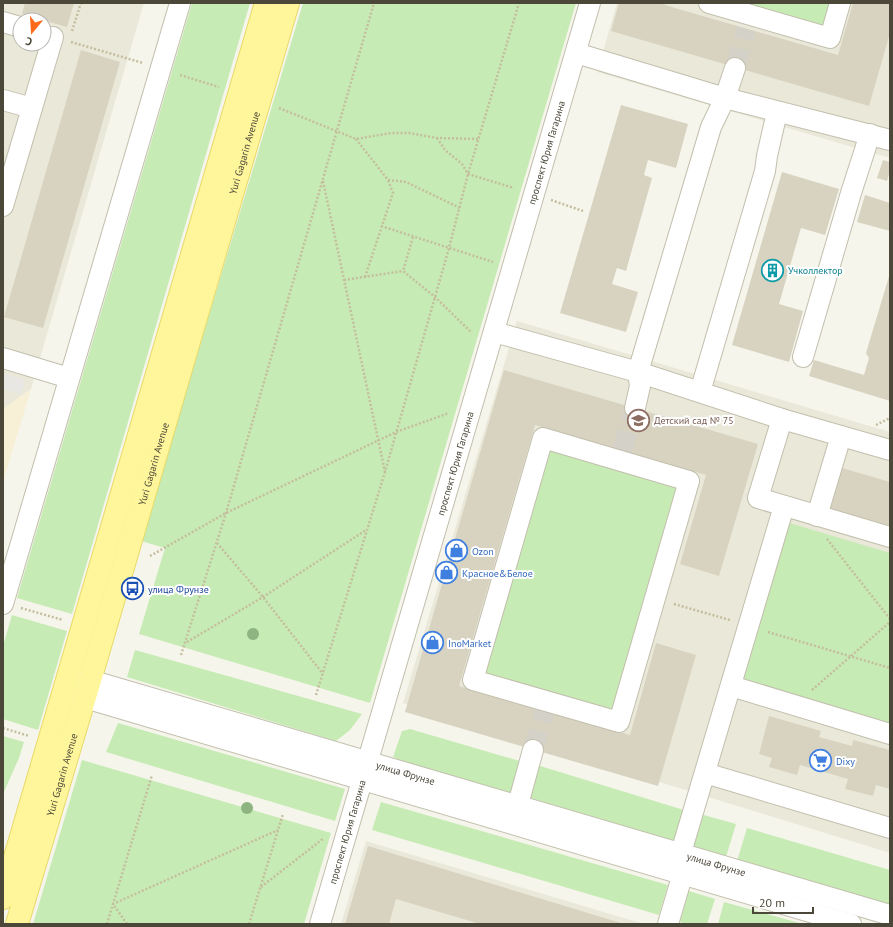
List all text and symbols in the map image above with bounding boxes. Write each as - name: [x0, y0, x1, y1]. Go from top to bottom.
- north arrow: [12, 12, 52, 52]
- text: С: [24, 34, 34, 49]
- street label: проспект Юрия Гагарина: [525, 99, 568, 206]
- street label: Yuri Gagarin Avenue: [226, 110, 262, 196]
- building icon: Учколлектор: [759, 257, 785, 283]
- place label: Учколлектор: [788, 264, 843, 277]
- school or university icon: Детский сад № 75: [625, 407, 651, 433]
- street label: проспект Юрия Гагарина: [434, 410, 476, 517]
- place label: Детский сад № 75: [654, 414, 734, 427]
- street label: Yuri Gagarin Avenue: [135, 421, 172, 507]
- shop icon: Ozon: [443, 538, 469, 564]
- place label: Ozon: [472, 545, 494, 558]
- shop icon: Красное&Белое: [434, 560, 460, 586]
- place label: Красное&Белое: [462, 567, 533, 580]
- bus stop icon: улица Фрунзе: [120, 576, 146, 602]
- place label: улица Фрунзе: [148, 583, 209, 596]
- shop icon: InoMarket: [420, 630, 446, 656]
- place label: InoMarket: [448, 637, 492, 650]
- street label: Yuri Gagarin Avenue: [43, 732, 80, 817]
- supermarket icon: Dixy: [808, 748, 834, 774]
- place label: Dixy: [836, 755, 855, 768]
- street label: улица Фрунзе: [375, 758, 437, 788]
- street label: проспект Юрия Гагарина: [326, 778, 368, 885]
- street label: улица Фрунзе: [685, 849, 747, 879]
- scale bar: [753, 889, 813, 915]
- text: 20 m: [759, 895, 785, 910]

